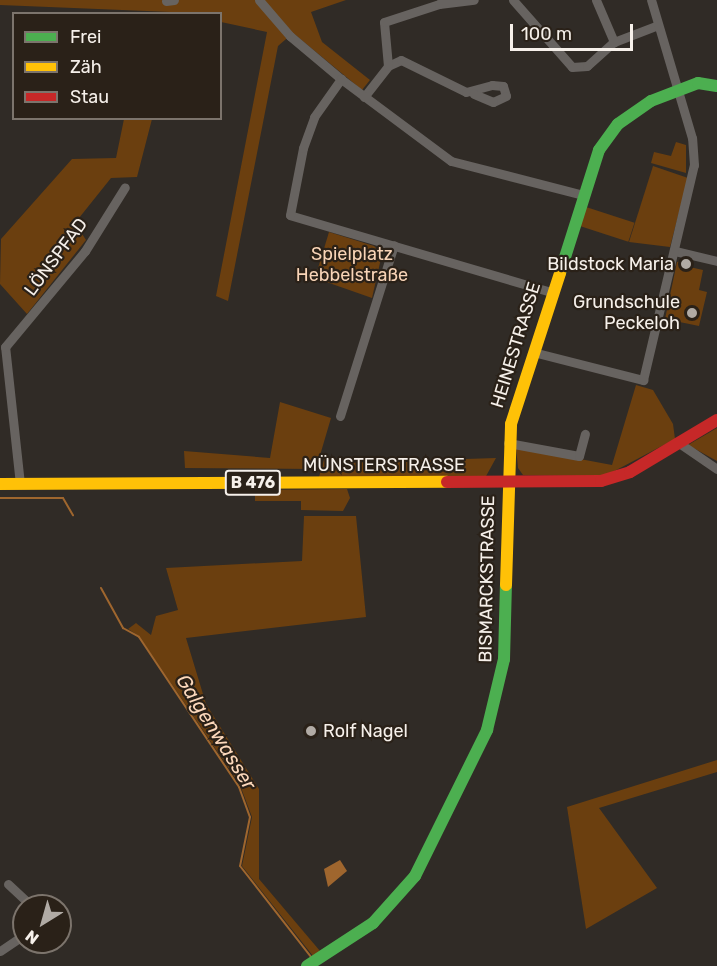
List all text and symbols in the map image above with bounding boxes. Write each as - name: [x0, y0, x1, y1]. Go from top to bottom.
- legend: [12, 12, 222, 120]
- scale bar: [513, 12, 636, 50]
- text: 100 m: [521, 23, 572, 45]
- text: Frei: [70, 26, 101, 48]
- text: Zäh: [70, 56, 102, 78]
- text: Stau: [70, 86, 109, 108]
- street label: LÖNSPFAD: [20, 214, 92, 300]
- park label: Spielplatz Hebbelstraße: [296, 244, 408, 286]
- place label: Bildstock Maria: [547, 253, 674, 275]
- marker: Bildstock Maria: [679, 257, 693, 271]
- street label: HEINESTRASSE: [487, 279, 545, 411]
- place label: Grundschule Peckeloh: [573, 292, 680, 334]
- marker: Grundschule Peckeloh: [685, 306, 699, 320]
- street label: MÜNSTERSTRASSE: [303, 454, 465, 476]
- road number: B 476: [224, 470, 282, 496]
- street label: BISMARCKSTRASSE: [475, 495, 499, 663]
- water label: Galgenwasser: [171, 670, 261, 794]
- place label: Rolf Nagel: [323, 720, 408, 742]
- marker: Rolf Nagel: [304, 724, 318, 738]
- north arrow: [12, 894, 72, 954]
- text: N: [22, 926, 42, 948]

